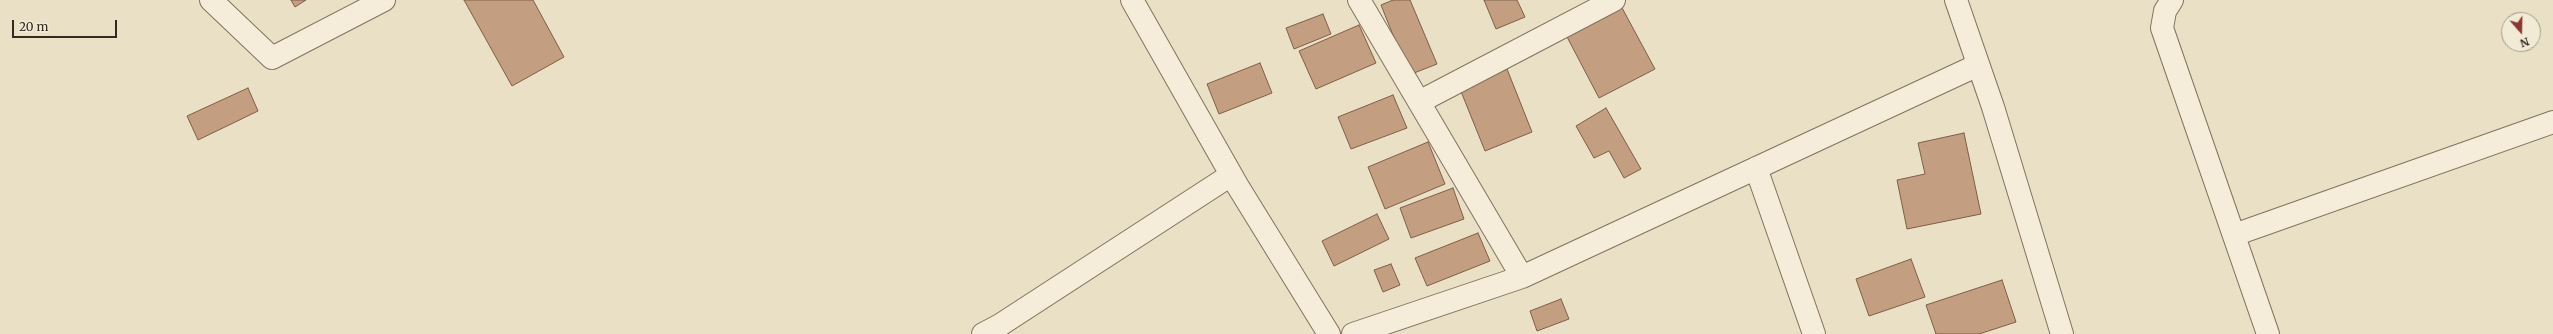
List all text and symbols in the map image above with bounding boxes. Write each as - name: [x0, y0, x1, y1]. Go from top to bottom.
- scale bar: [14, 12, 119, 38]
- north arrow: [2501, 12, 2541, 52]
- text: 20 m: [19, 19, 48, 34]
- text: N: [2518, 34, 2531, 50]

